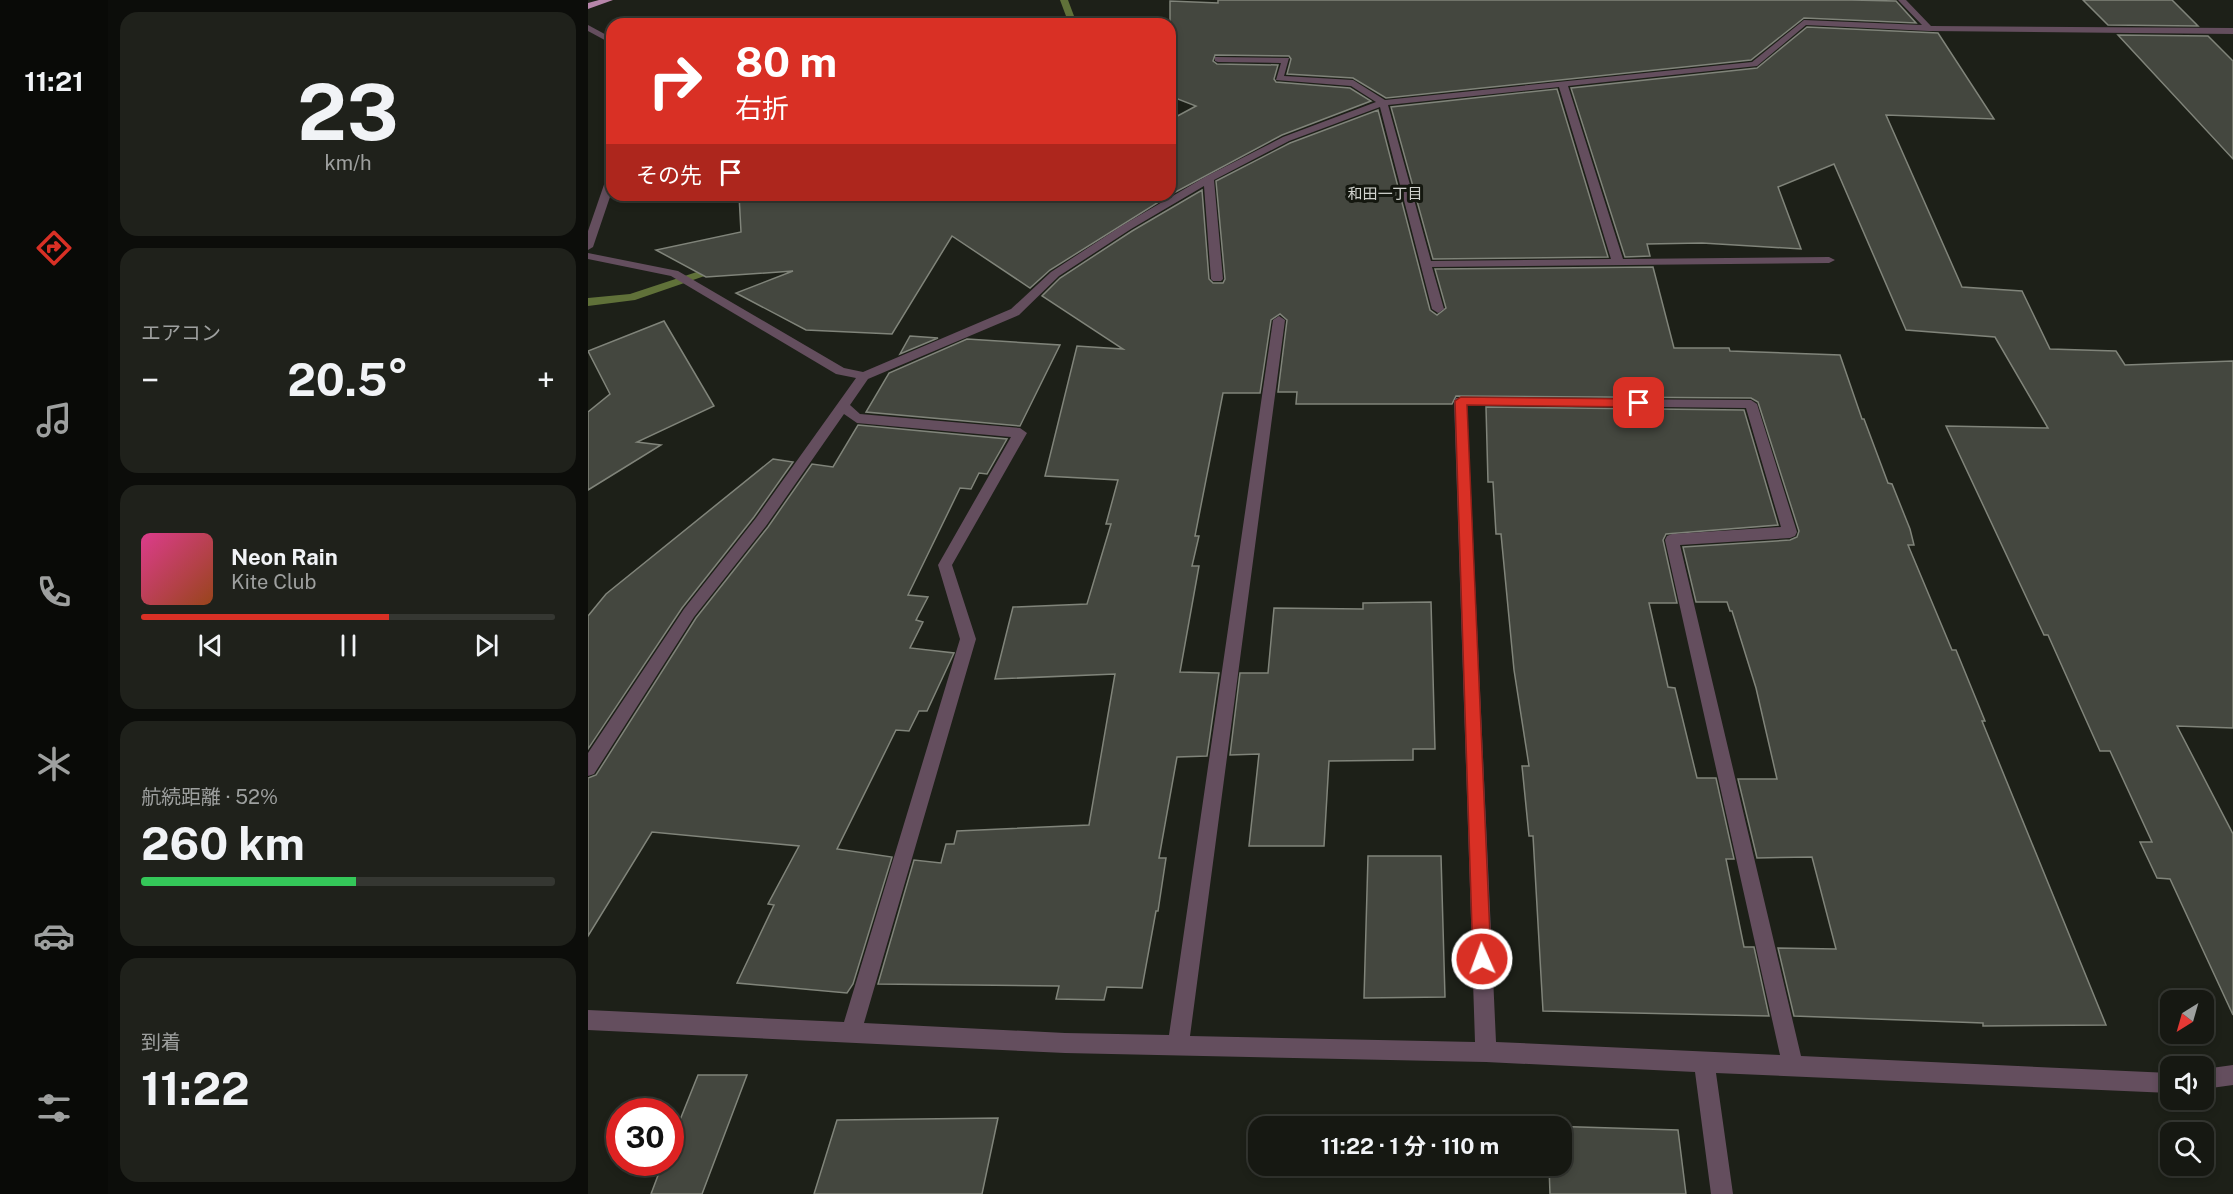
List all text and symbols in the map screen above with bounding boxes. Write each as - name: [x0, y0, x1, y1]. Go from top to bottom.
- text: 80 m: [735, 37, 837, 86]
- icon: right: [636, 42, 714, 120]
- text: 11:21: [24, 65, 84, 97]
- text: 23: [297, 66, 399, 158]
- text: 右折: [735, 92, 789, 124]
- text: km/h: [324, 151, 372, 175]
- icon: arrive: [714, 156, 747, 189]
- text: その先: [636, 162, 702, 188]
- district label: 和田一丁目: [1347, 185, 1423, 202]
- icon: directions: [33, 227, 75, 269]
- text: エアコン: [141, 321, 221, 345]
- text: 20.5°: [287, 353, 409, 406]
- text: −: [141, 361, 159, 399]
- text: +: [537, 361, 555, 399]
- pin: [1613, 377, 1664, 428]
- icon: arrive: [1622, 386, 1655, 419]
- icon: music: [33, 399, 75, 441]
- text: Neon Rain: [231, 544, 338, 570]
- text: Kite Club: [231, 570, 316, 594]
- icon: phone: [33, 571, 75, 613]
- icon: previous: [194, 629, 227, 662]
- icon: pause: [332, 629, 365, 662]
- icon: next: [470, 629, 503, 662]
- icon: climate: [33, 743, 75, 785]
- text: 航続距離 · 52%: [141, 785, 278, 809]
- text: 260 km: [141, 817, 305, 870]
- icon: car: [33, 915, 75, 957]
- position arrow: [1450, 927, 1514, 991]
- north arrow: [2160, 990, 2214, 1044]
- map controls: [2160, 990, 2214, 1176]
- text: 到着: [141, 1030, 181, 1054]
- button: sound: [2160, 1056, 2214, 1110]
- text: 11:22: [141, 1062, 250, 1115]
- icon: filters: [33, 1087, 75, 1129]
- speed limit sign: 30: [606, 1098, 684, 1176]
- button: search: [2160, 1122, 2214, 1176]
- text: 11:22 · 1 分 · 110 m: [1321, 1133, 1499, 1159]

